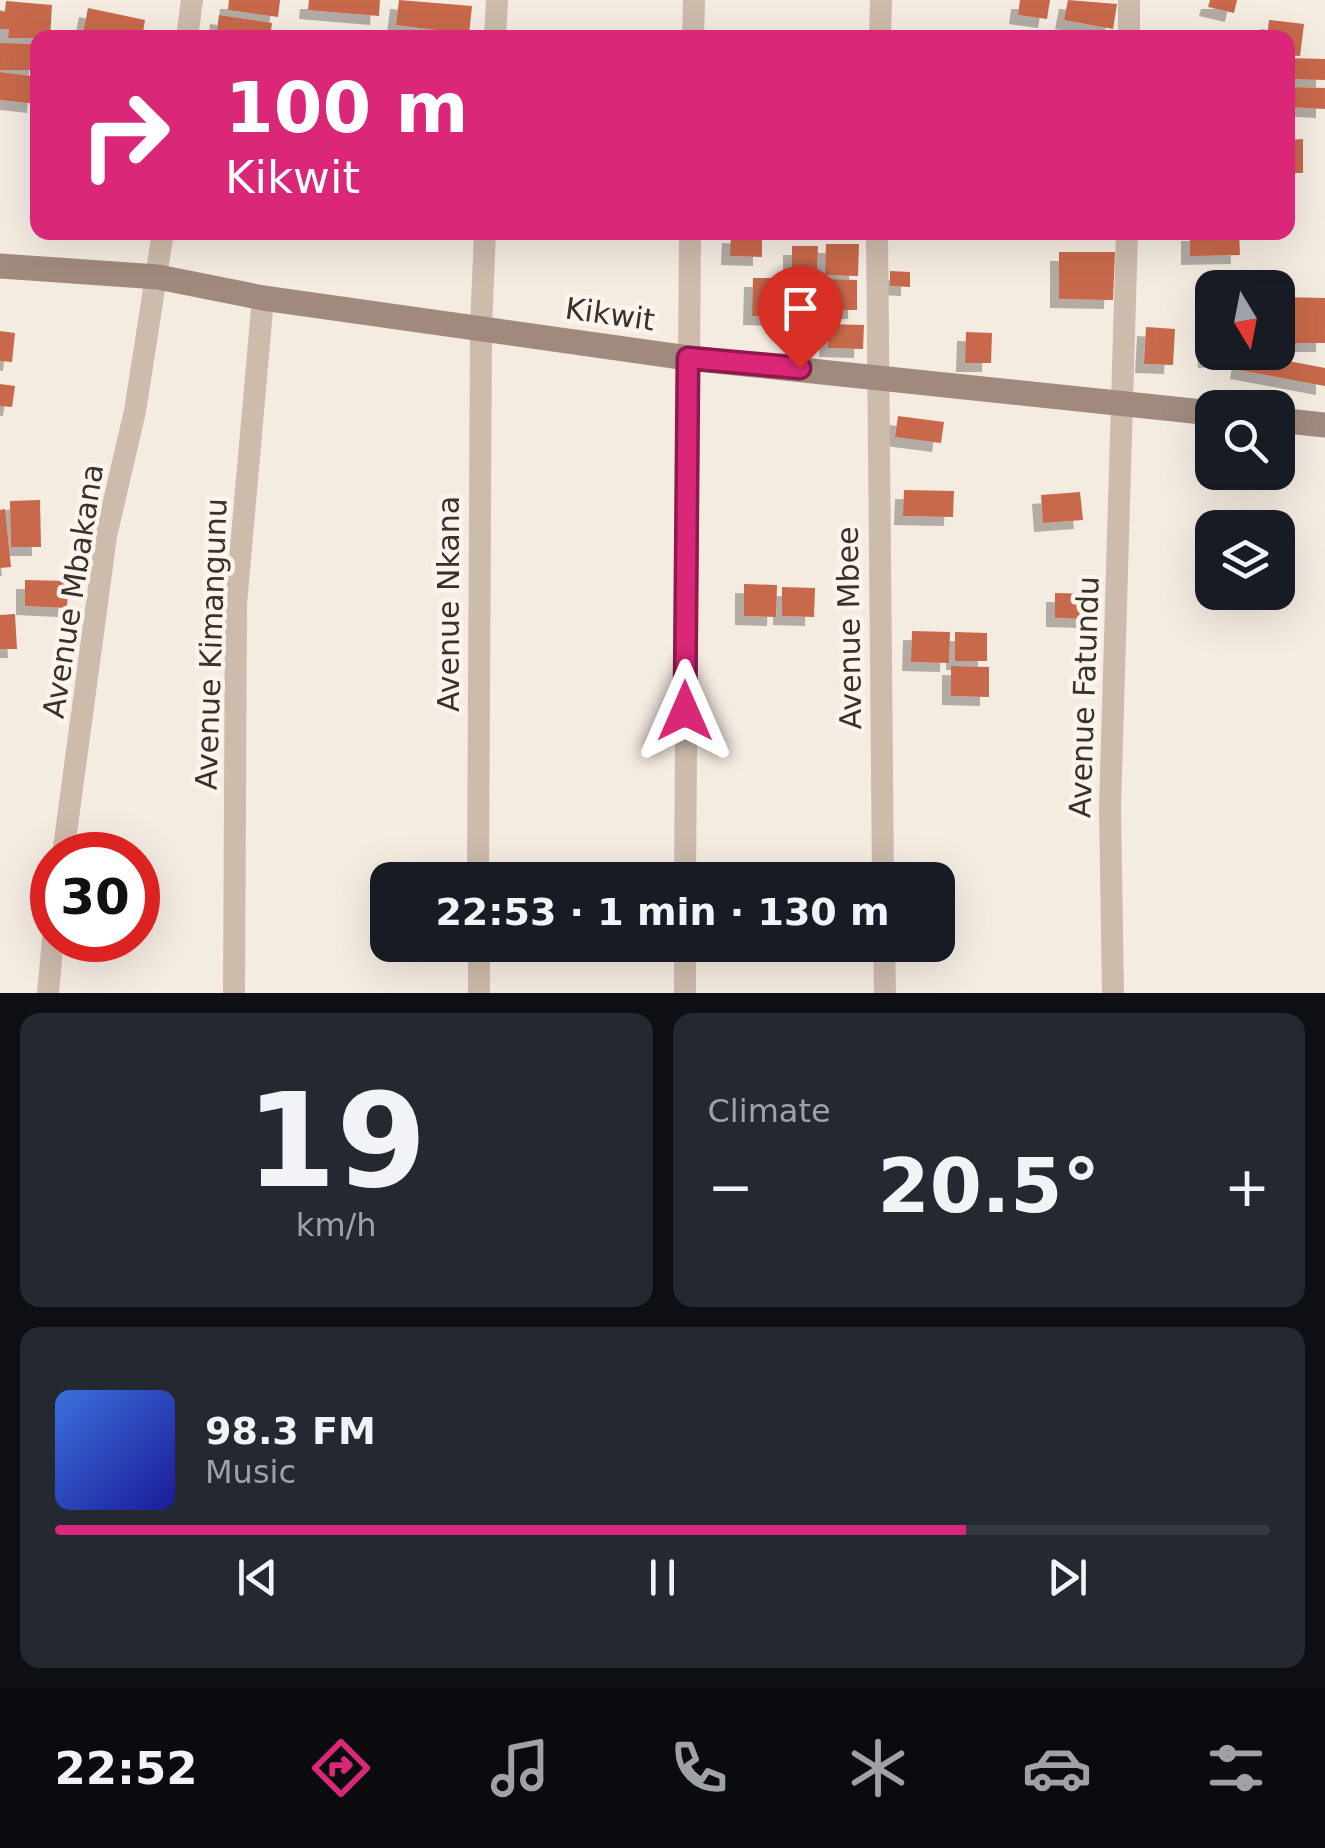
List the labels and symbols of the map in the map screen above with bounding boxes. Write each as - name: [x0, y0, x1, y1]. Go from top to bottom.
- pin: [758, 266, 843, 369]
- north arrow: [1195, 270, 1295, 370]
- street label: Kikwit: [563, 290, 657, 338]
- street label: Avenue Mbakana: [36, 461, 110, 721]
- street label: Avenue Nkana: [431, 496, 466, 712]
- street label: Avenue Kimangunu: [188, 498, 234, 790]
- street label: Avenue Mbee: [830, 526, 868, 730]
- street label: Avenue Fatundu: [1062, 576, 1106, 818]
- position arrow: [633, 659, 737, 763]
- speed limit sign: 30: [30, 832, 160, 962]

